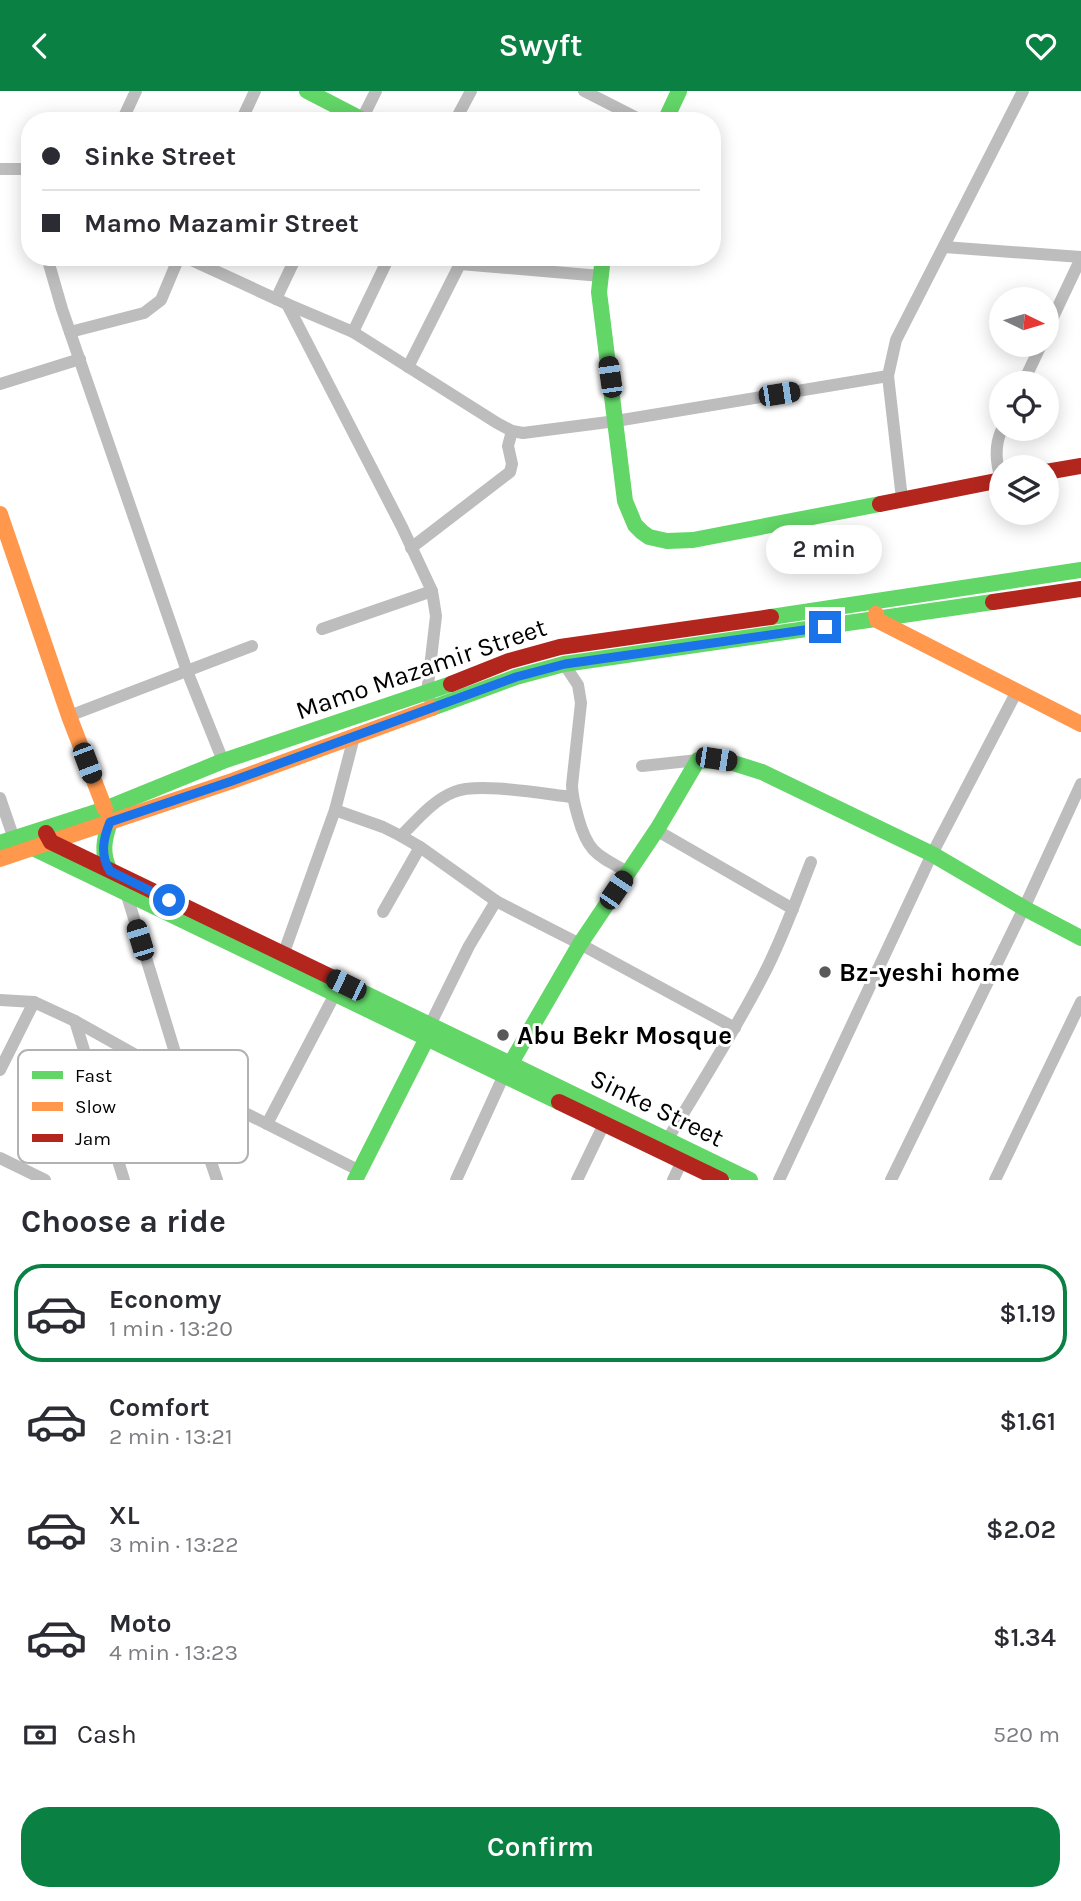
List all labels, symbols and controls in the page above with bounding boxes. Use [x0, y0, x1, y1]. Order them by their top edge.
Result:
icon: back [21, 27, 59, 65]
text: Swyft [499, 27, 582, 64]
icon: heart [1022, 27, 1060, 65]
text: Sinke Street [84, 141, 236, 172]
text: Mamo Mazamir Street [84, 208, 359, 239]
north arrow [989, 287, 1059, 357]
map controls [989, 287, 1059, 525]
car [597, 355, 624, 399]
button: locate [989, 371, 1059, 441]
car [757, 380, 802, 408]
button: layers [989, 455, 1059, 525]
callout: 2 min [767, 525, 883, 575]
text: 2 min [793, 536, 855, 563]
street label: Mamo Mazamir Street [292, 611, 551, 726]
route end [809, 611, 841, 643]
car [70, 740, 105, 786]
car [694, 745, 739, 773]
car [596, 867, 637, 913]
route start [153, 884, 185, 916]
car [124, 917, 157, 963]
place label: Bz-yeshi home [839, 957, 1020, 988]
marker: Bz-yeshi home [817, 964, 833, 980]
car [323, 966, 370, 1004]
place label: Abu Bekr Mosque [517, 1020, 732, 1051]
marker: Abu Bekr Mosque [495, 1027, 511, 1043]
legend [18, 1050, 248, 1163]
street label: Sinke Street [585, 1062, 729, 1154]
text: Fast [75, 1065, 112, 1087]
text: Slow [75, 1096, 116, 1118]
text: Jam [75, 1128, 111, 1150]
text: Choose a ride [21, 1203, 226, 1240]
icon: car [25, 1282, 88, 1345]
text: Economy [109, 1284, 221, 1315]
text: $1.19 [999, 1298, 1056, 1329]
text: 1 min · 13:20 [109, 1315, 233, 1342]
icon: car [25, 1390, 88, 1453]
text: Comfort [109, 1392, 210, 1423]
text: $1.61 [999, 1406, 1056, 1437]
text: 2 min · 13:21 [109, 1423, 233, 1450]
icon: car [25, 1498, 88, 1561]
text: XL [109, 1500, 140, 1531]
text: $2.02 [986, 1514, 1056, 1545]
text: 3 min · 13:22 [109, 1531, 238, 1558]
icon: car [25, 1606, 88, 1669]
text: Moto [109, 1608, 171, 1639]
text: $1.34 [993, 1622, 1056, 1653]
text: 4 min · 13:23 [109, 1639, 238, 1666]
icon: cash [21, 1716, 59, 1754]
text: Cash [77, 1719, 137, 1750]
text: 520 m [993, 1721, 1060, 1748]
button: Confirm [21, 1807, 1060, 1887]

